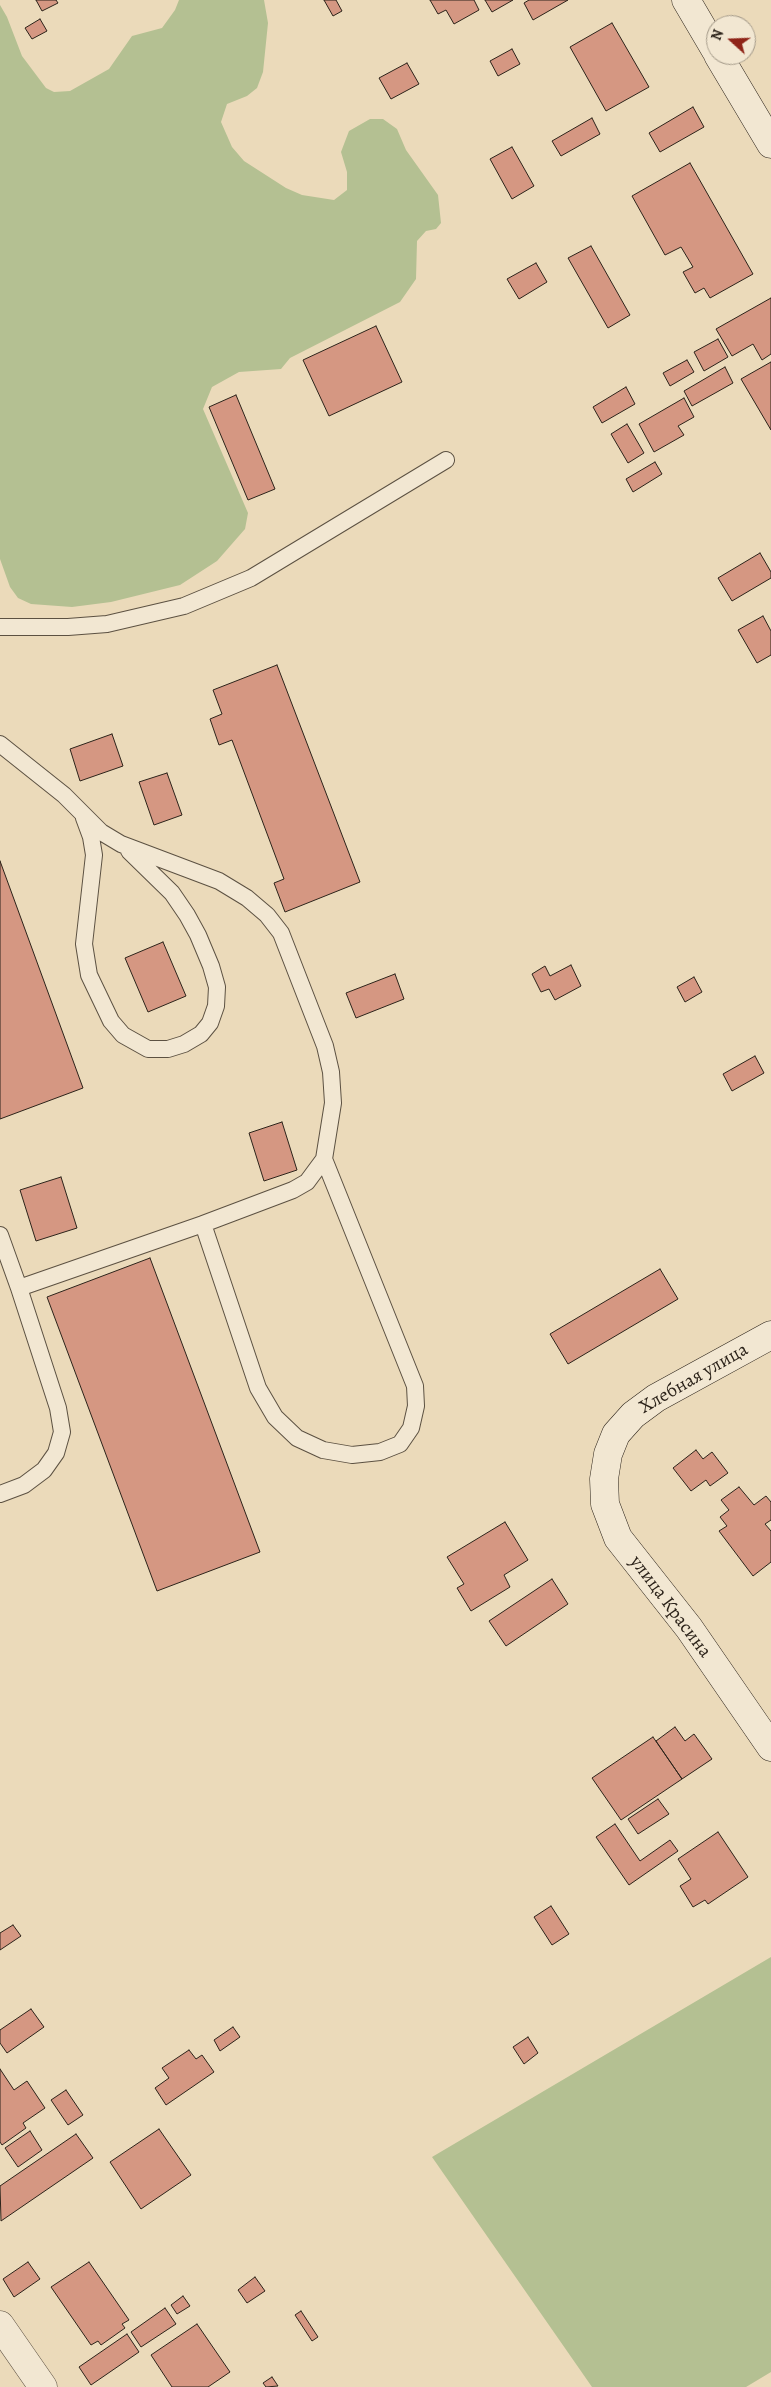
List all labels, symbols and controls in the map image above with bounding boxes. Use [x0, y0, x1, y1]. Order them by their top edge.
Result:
north arrow [706, 15, 756, 65]
text: N [707, 27, 728, 43]
street label: Хлебная улица [636, 1339, 752, 1419]
street label: улица Красина [624, 1551, 716, 1663]

